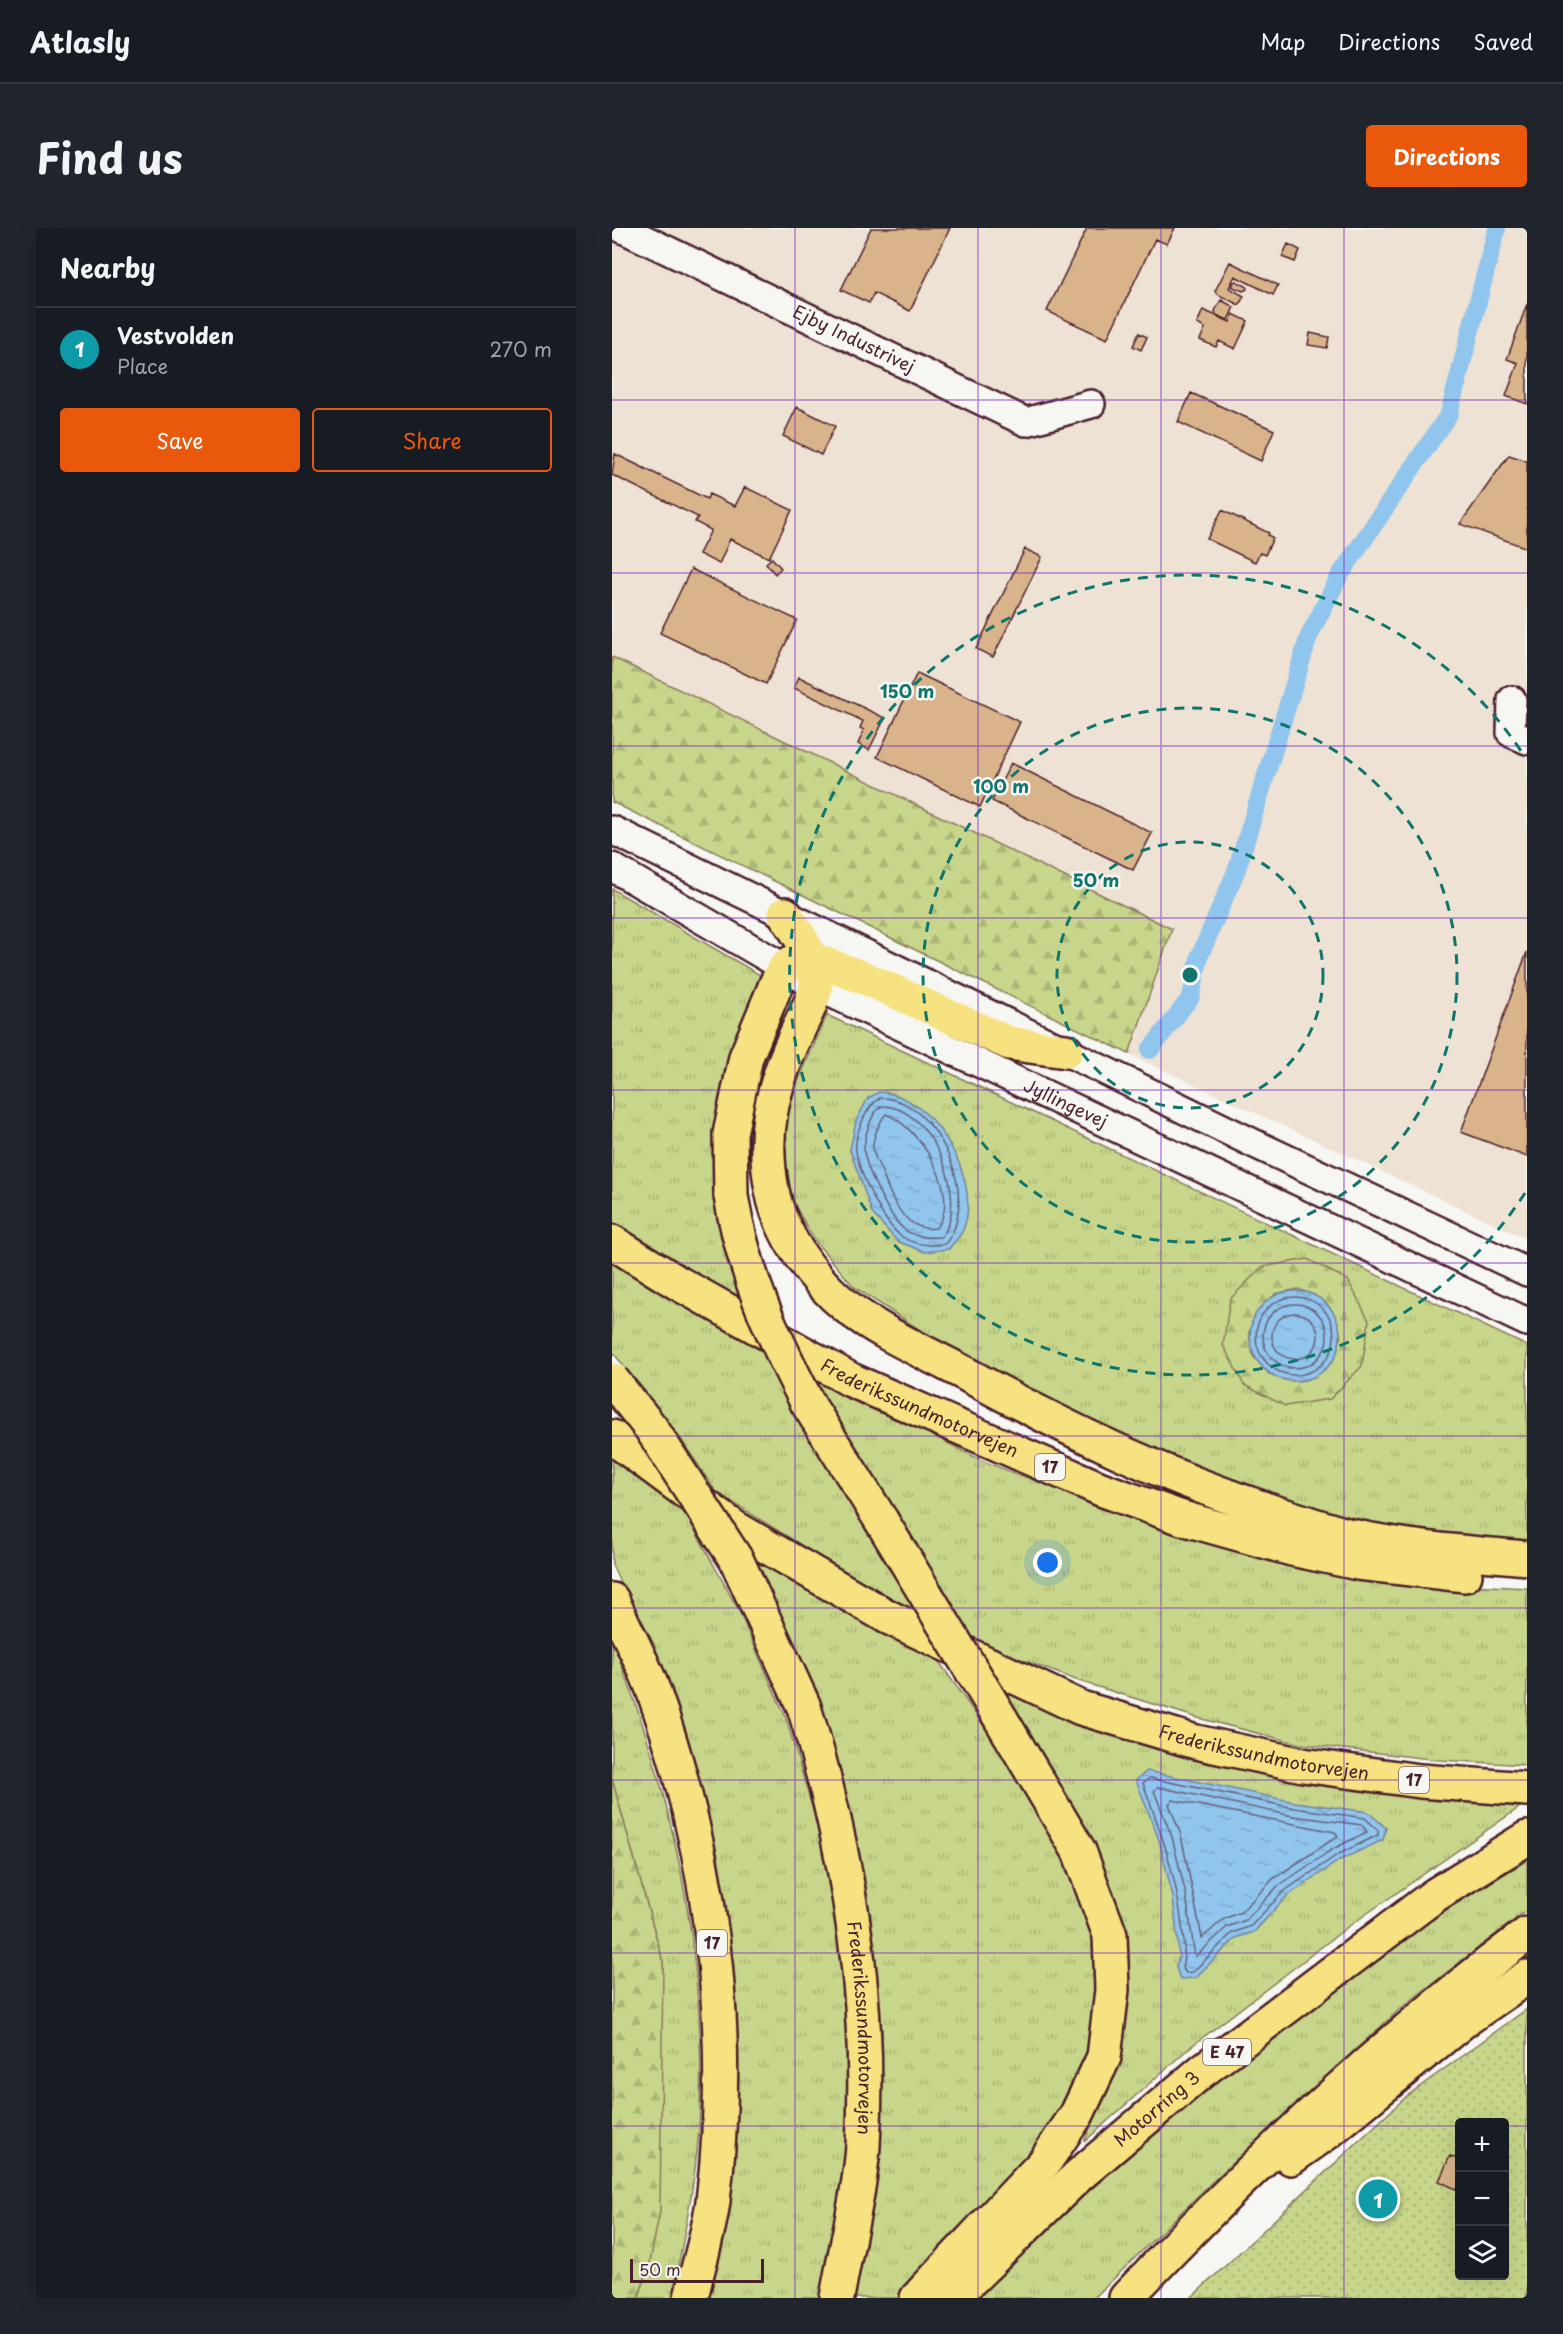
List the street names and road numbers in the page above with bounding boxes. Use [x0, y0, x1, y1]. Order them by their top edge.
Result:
street label: Ejby Industrivej [789, 297, 920, 379]
street label: Jyllingevej [1020, 1071, 1113, 1134]
street label: Frederikssundmotorvejen [816, 1351, 1023, 1463]
road number: 17 [1035, 1454, 1065, 1480]
street label: Frederikssundmotorvejen [1156, 1717, 1371, 1786]
road number: 17 [1399, 1767, 1429, 1793]
street label: Frederikssundmotorvejen [841, 1919, 880, 2136]
road number: 17 [697, 1930, 727, 1956]
road number: E 47 [1203, 2039, 1251, 2065]
street label: Motorring 3 [1107, 2064, 1205, 2152]

